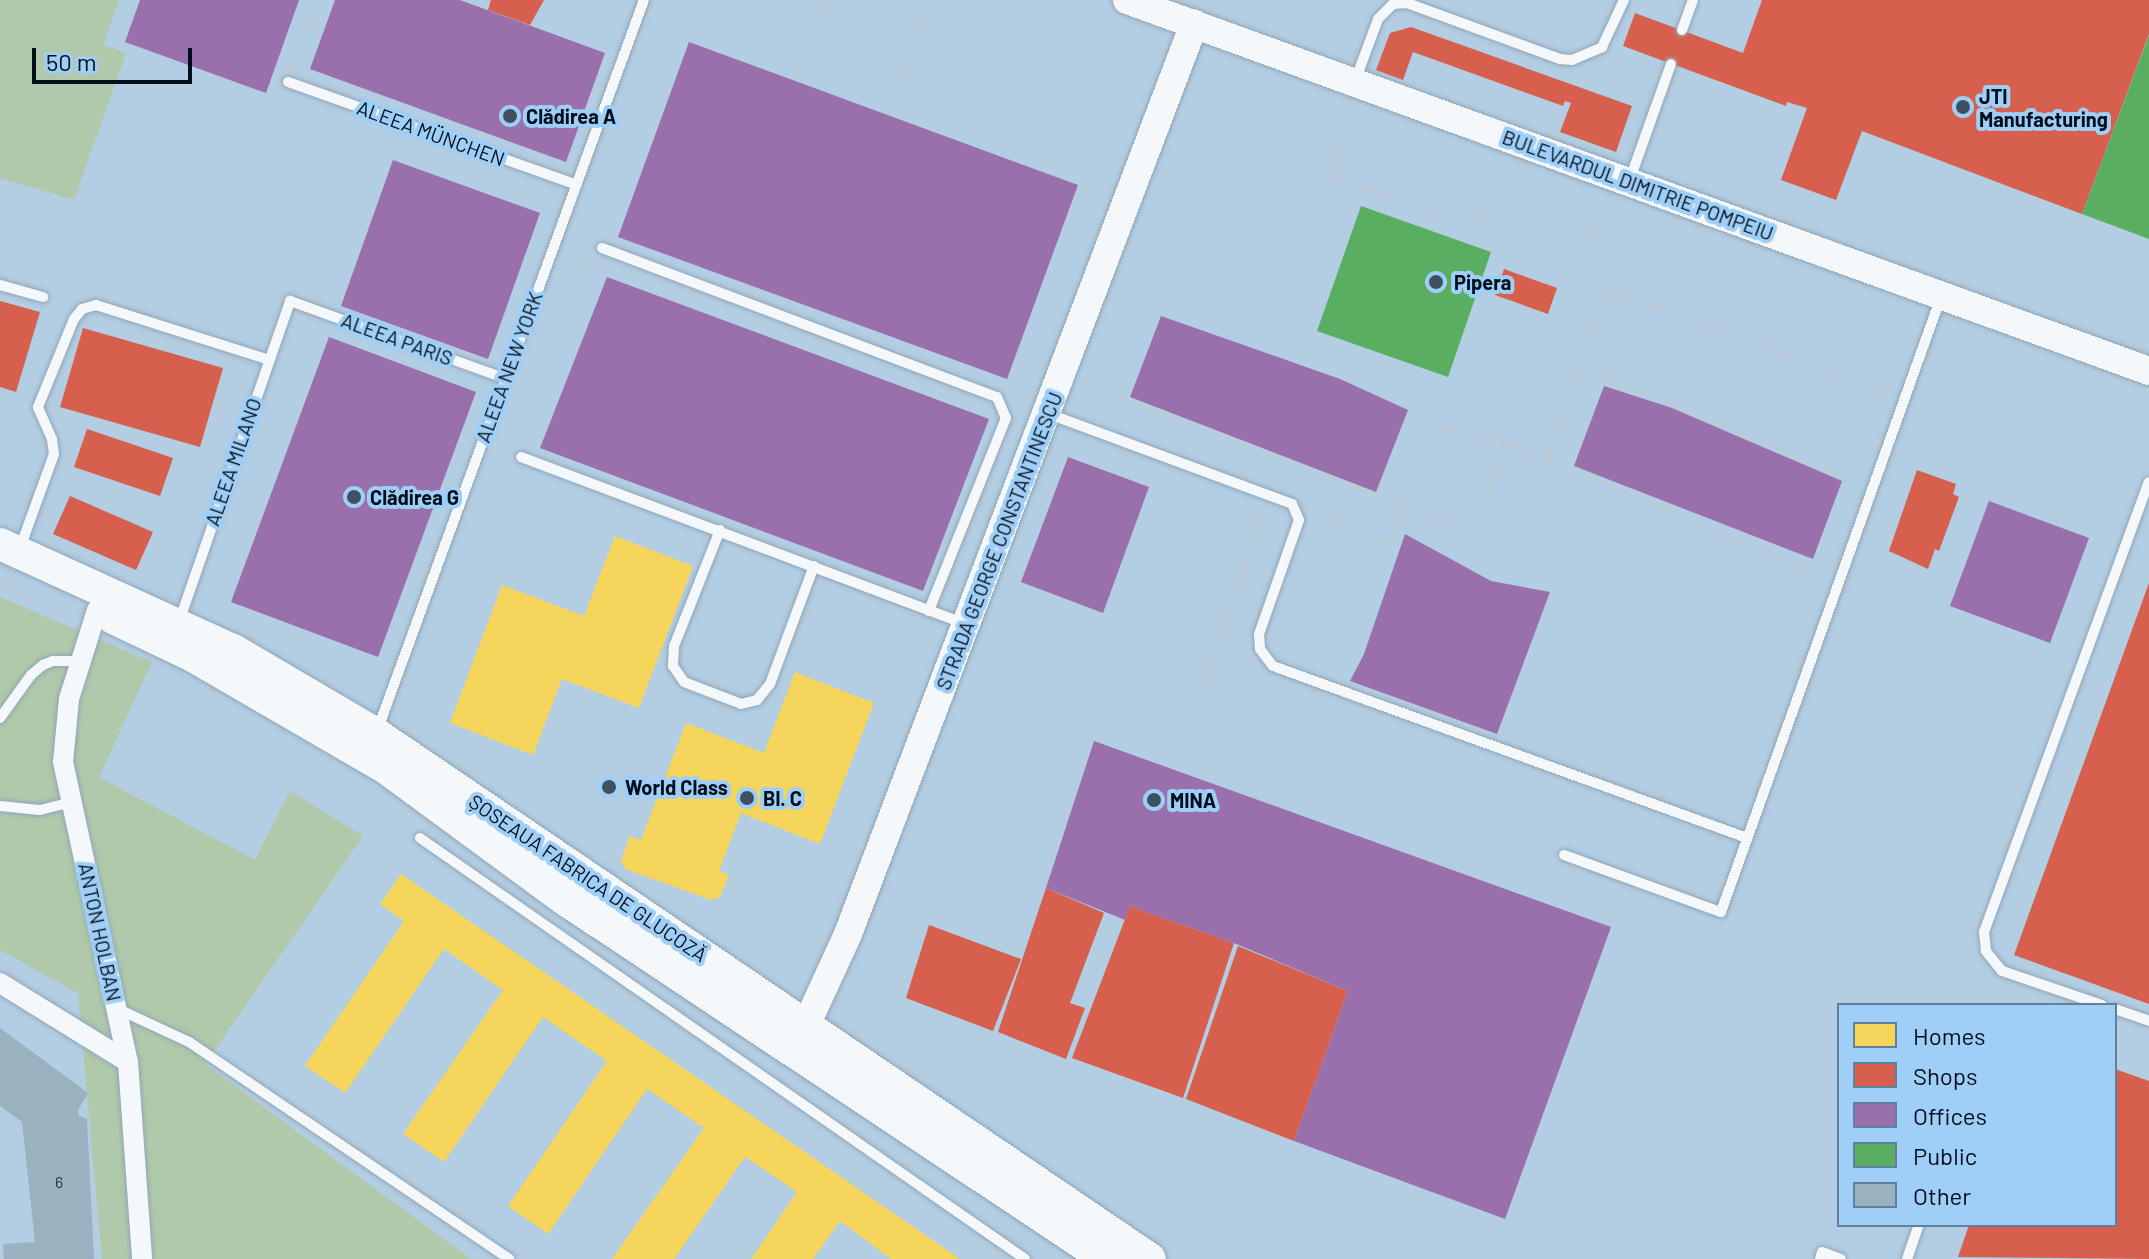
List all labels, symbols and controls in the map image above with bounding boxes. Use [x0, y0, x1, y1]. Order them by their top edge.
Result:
scale bar [36, 32, 196, 82]
text: 50 m [46, 47, 97, 76]
place label: JTI Manufacturing [1979, 84, 2108, 131]
street label: ALEEA MÜNCHEN [354, 95, 508, 171]
marker: JTI Manufacturing [1954, 98, 1972, 116]
place label: Clădirea A [526, 104, 616, 128]
marker: Clădirea A [501, 107, 519, 125]
street label: BULEVARDUL DIMITRIE POMPEIU [1499, 125, 1777, 245]
place label: Pipera [1454, 270, 1511, 294]
marker: Pipera [1425, 271, 1447, 293]
street label: ALEEA NEW YORK [471, 288, 547, 446]
street label: ALEEA PARIS [338, 308, 456, 370]
street label: STRADA GEORGE CONSTANTINESCU [931, 389, 1067, 693]
street label: ALEEA MILANO [200, 395, 266, 529]
place label: Clădirea G [370, 485, 459, 509]
marker: Clădirea G [345, 488, 363, 506]
place label: World Class [625, 775, 728, 799]
marker: World Class [600, 778, 618, 796]
place label: Bl. C [763, 786, 802, 810]
place label: MINA [1170, 788, 1216, 812]
street label: ȘOSEAUA FABRICA DE GLUCOZĂ [464, 789, 712, 967]
marker: Bl. C [738, 789, 756, 807]
marker: MINA [1145, 791, 1163, 809]
street label: ANTON HOLBAN [74, 861, 126, 1003]
legend [1837, 1003, 2117, 1227]
text: Homes [1913, 1021, 1986, 1050]
text: Shops [1913, 1061, 1978, 1090]
text: Offices [1913, 1101, 1987, 1130]
text: Public [1913, 1141, 1977, 1170]
house number: 6 [55, 1172, 63, 1192]
text: Other [1913, 1181, 1971, 1210]

